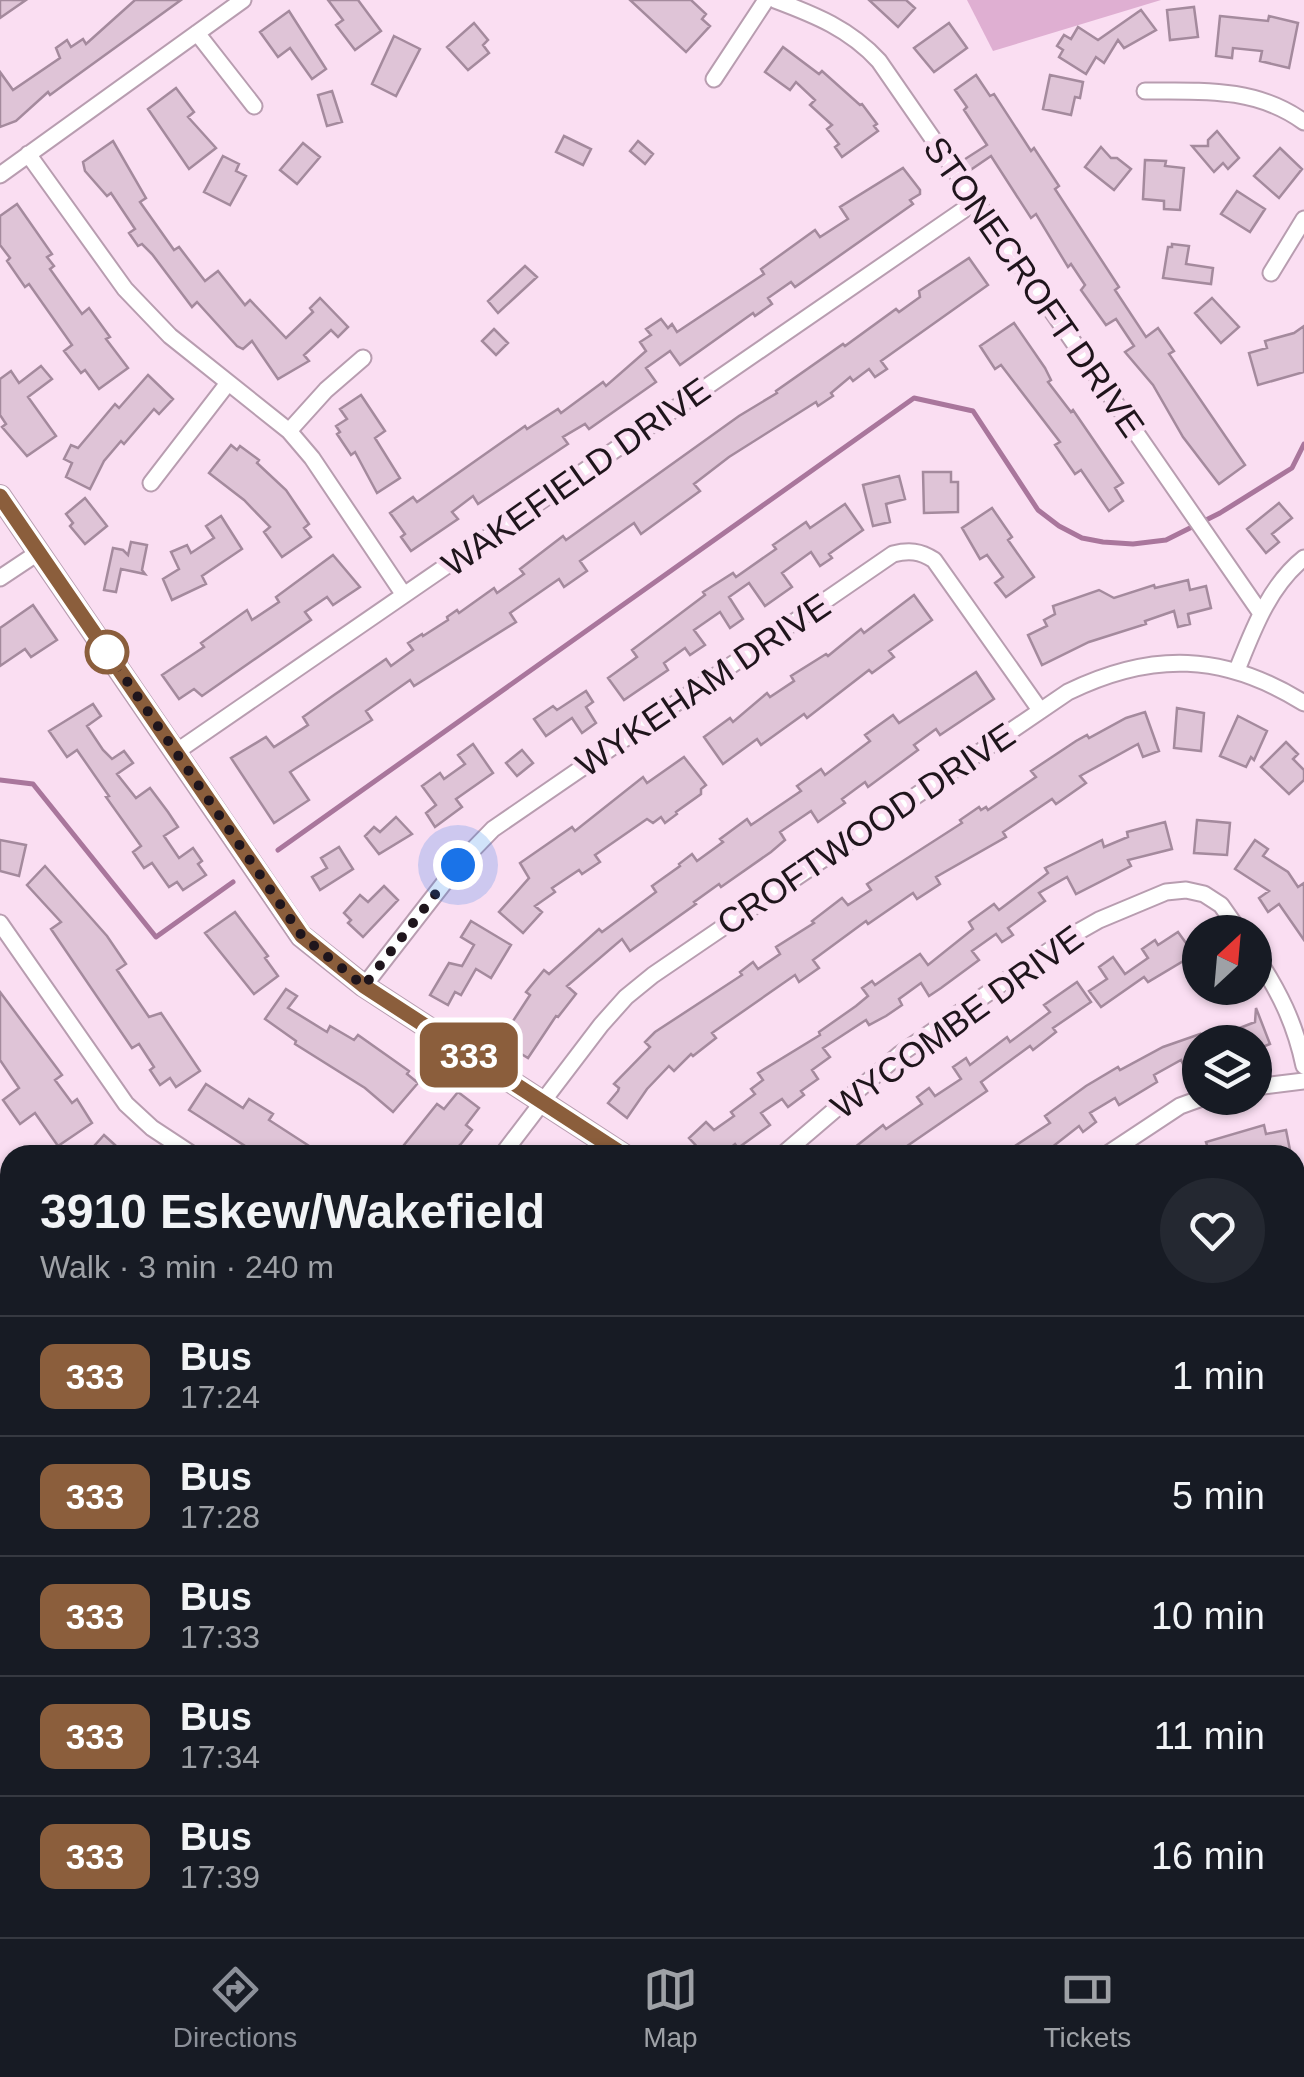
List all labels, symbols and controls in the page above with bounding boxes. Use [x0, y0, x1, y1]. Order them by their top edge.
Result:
street label: STONECROFT DRIVE [916, 130, 1153, 444]
street label: WAKEFIELD DRIVE [434, 370, 717, 584]
street label: WYKEHAM DRIVE [568, 585, 837, 784]
unlabelled marker [86, 631, 128, 673]
street label: CROFTWOOD DRIVE [710, 715, 1022, 943]
your location [433, 840, 483, 890]
north arrow [1182, 915, 1272, 1005]
map controls [1182, 915, 1272, 1115]
street label: WYCOMBE DRIVE [823, 917, 1090, 1126]
line badge: 333 [412, 1022, 526, 1088]
button: layers [1182, 1025, 1272, 1115]
text: 333 [440, 1036, 498, 1075]
button: heart [1160, 1178, 1265, 1283]
text: 3910 Eskew/Wakefield [40, 1185, 545, 1238]
text: Walk · 3 min · 240 m [40, 1249, 334, 1285]
text: Bus [180, 1336, 252, 1378]
text: 1 min [1172, 1355, 1265, 1397]
text: 333 [66, 1357, 124, 1396]
text: 17:24 [180, 1379, 260, 1415]
text: Bus [180, 1456, 252, 1498]
text: 5 min [1172, 1475, 1265, 1517]
text: 333 [66, 1477, 124, 1516]
text: 17:28 [180, 1499, 260, 1535]
text: Bus [180, 1576, 252, 1618]
text: 10 min [1151, 1595, 1265, 1637]
text: 333 [66, 1597, 124, 1636]
text: 17:33 [180, 1619, 260, 1655]
text: Bus [180, 1696, 252, 1738]
text: 11 min [1154, 1715, 1265, 1757]
text: 333 [66, 1717, 124, 1756]
text: 17:34 [180, 1739, 260, 1775]
text: Bus [180, 1816, 252, 1858]
text: 16 min [1151, 1835, 1265, 1877]
text: 333 [66, 1837, 124, 1876]
text: 17:39 [180, 1859, 260, 1895]
tab: Directions [173, 1962, 297, 2054]
tab: Map [643, 1962, 698, 2054]
tab: Tickets [1044, 1962, 1131, 2054]

